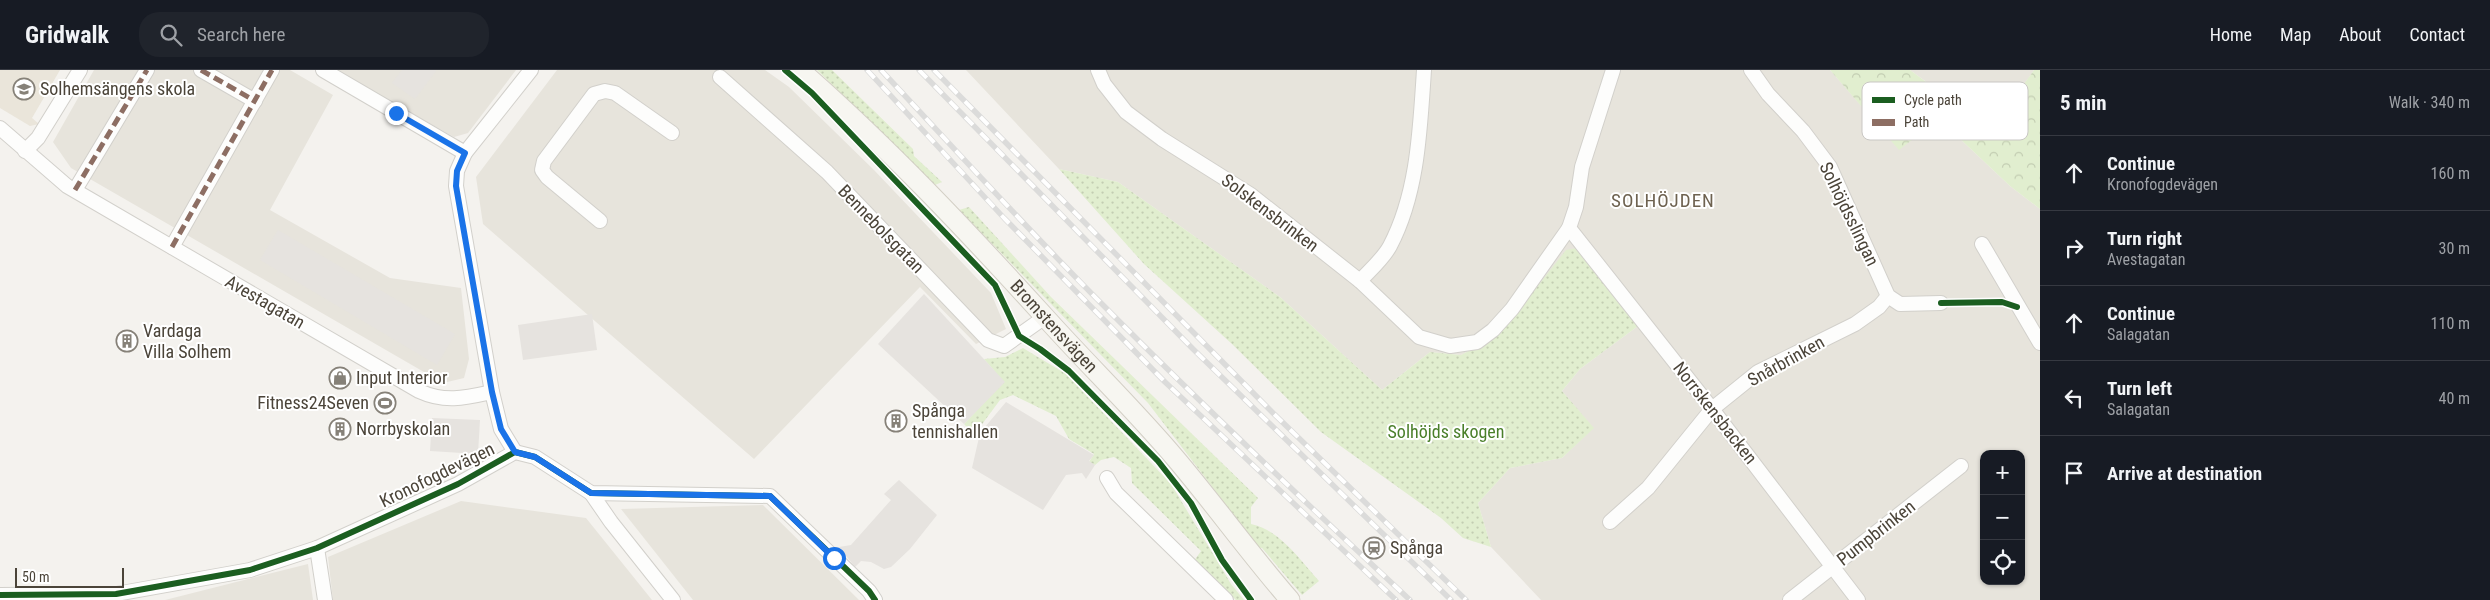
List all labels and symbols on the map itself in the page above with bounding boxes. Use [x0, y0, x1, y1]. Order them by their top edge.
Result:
school or university icon: Solhemsängens skola [12, 77, 36, 101]
place label: Solhemsängens skola [40, 78, 195, 99]
legend [1862, 82, 2028, 140]
text: Cycle path [1904, 92, 1962, 108]
route end [385, 102, 408, 125]
text: Path [1904, 114, 1929, 130]
street label: Solhöjdsslingan [1815, 158, 1884, 269]
street label: Solskensbrinken [1218, 169, 1323, 256]
street label: Bennebolsgatan [834, 180, 929, 277]
district label: SOLHÖJDEN [1611, 189, 1715, 212]
street label: Avestagatan [222, 270, 309, 333]
street label: Bromstensvägen [1006, 275, 1102, 377]
place label: Vardaga Villa Solhem [143, 320, 231, 362]
building icon: Vardaga Villa Solhem [115, 329, 139, 353]
street label: Snårbrinken [1744, 331, 1828, 390]
street label: Norrskensbacken [1669, 358, 1762, 468]
shop icon: Input Interior [328, 366, 352, 390]
place label: Input Interior [356, 367, 448, 388]
sports icon: Fitness24Seven [373, 391, 397, 415]
place label: Fitness24Seven [257, 392, 369, 413]
place label: Spånga tennishallen [912, 400, 998, 442]
building icon: Spånga tennishallen [884, 409, 908, 433]
building icon: Norrbyskolan [328, 417, 352, 441]
place label: Norrbyskolan [356, 418, 450, 439]
park label: Solhöjds skogen [1388, 421, 1504, 442]
street label: Kronofogdevägen [376, 438, 498, 511]
street label: Pumpbrinken [1832, 496, 1919, 570]
station icon: Spånga [1362, 536, 1386, 560]
place label: Spånga [1390, 537, 1443, 558]
route start [823, 547, 846, 570]
scale bar [15, 565, 124, 588]

